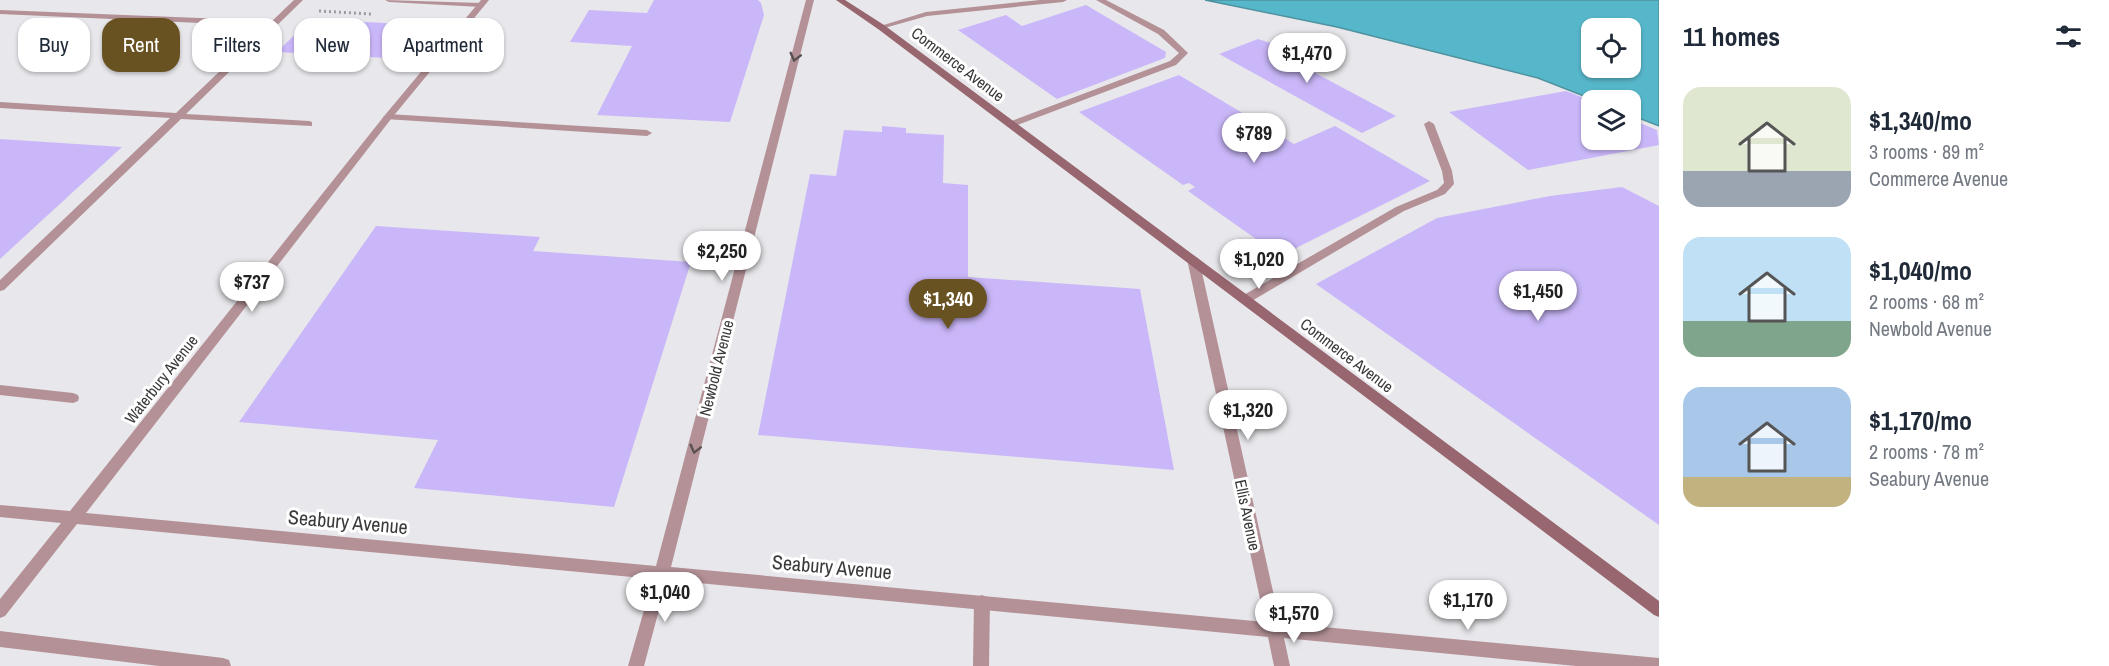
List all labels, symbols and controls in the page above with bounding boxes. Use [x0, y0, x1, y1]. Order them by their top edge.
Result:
chip: Buy [18, 18, 90, 72]
chip: Rent [102, 18, 180, 72]
chip: Filters [192, 18, 282, 72]
chip: New [294, 18, 370, 72]
chip: Apartment [382, 18, 504, 72]
map controls [1581, 18, 1641, 150]
button: locate [1581, 18, 1641, 78]
text: 11 homes [1683, 19, 1780, 54]
icon: filters [2052, 20, 2085, 53]
street label: Commerce Avenue [907, 22, 1009, 106]
pin: $1,470 [1258, 33, 1356, 84]
text: $1,470 [1282, 39, 1332, 66]
one-way arrow [790, 51, 802, 62]
button: layers [1581, 90, 1641, 150]
text: $1,340/mo [1869, 103, 1972, 138]
icon: home [1731, 111, 1803, 183]
pin: $789 [1218, 113, 1290, 164]
text: $789 [1236, 119, 1272, 146]
text: 3 rooms · 89 m² [1869, 138, 1984, 165]
text: Commerce Avenue [1869, 165, 2008, 192]
pin: $2,250 [673, 231, 771, 282]
text: $2,250 [697, 237, 747, 264]
pin: $1,020 [1210, 239, 1308, 290]
text: $1,020 [1234, 245, 1284, 272]
text: $1,040/mo [1869, 253, 1972, 288]
icon: home [1731, 261, 1803, 333]
pin: $737 [216, 262, 288, 313]
text: $737 [234, 268, 270, 295]
pin: $1,450 [1489, 271, 1587, 322]
text: $1,450 [1513, 277, 1563, 304]
pin: $1,340 [899, 279, 997, 330]
text: $1,340 [923, 285, 973, 312]
text: 2 rooms · 68 m² [1869, 288, 1984, 315]
street label: Commerce Avenue [1296, 313, 1398, 397]
text: Newbold Avenue [1869, 315, 1992, 342]
street label: Newbold Avenue [693, 318, 739, 418]
street label: Waterbury Avenue [119, 330, 203, 428]
pin: $1,320 [1199, 390, 1297, 441]
text: $1,320 [1223, 396, 1273, 423]
text: $1,170/mo [1869, 403, 1972, 438]
icon: home [1731, 411, 1803, 483]
text: 2 rooms · 78 m² [1869, 438, 1984, 465]
one-way arrow [690, 443, 702, 454]
text: Seabury Avenue [1869, 465, 1989, 492]
street label: Ellis Avenue [1230, 478, 1266, 552]
street label: Seabury Avenue [287, 503, 409, 540]
street label: Seabury Avenue [771, 548, 893, 585]
pin: $1,040 [616, 572, 714, 623]
text: $1,040 [640, 578, 690, 605]
pin: $1,170 [1419, 580, 1517, 631]
text: $1,170 [1443, 586, 1493, 613]
pin: $1,570 [1245, 593, 1343, 644]
text: $1,570 [1269, 599, 1319, 626]

